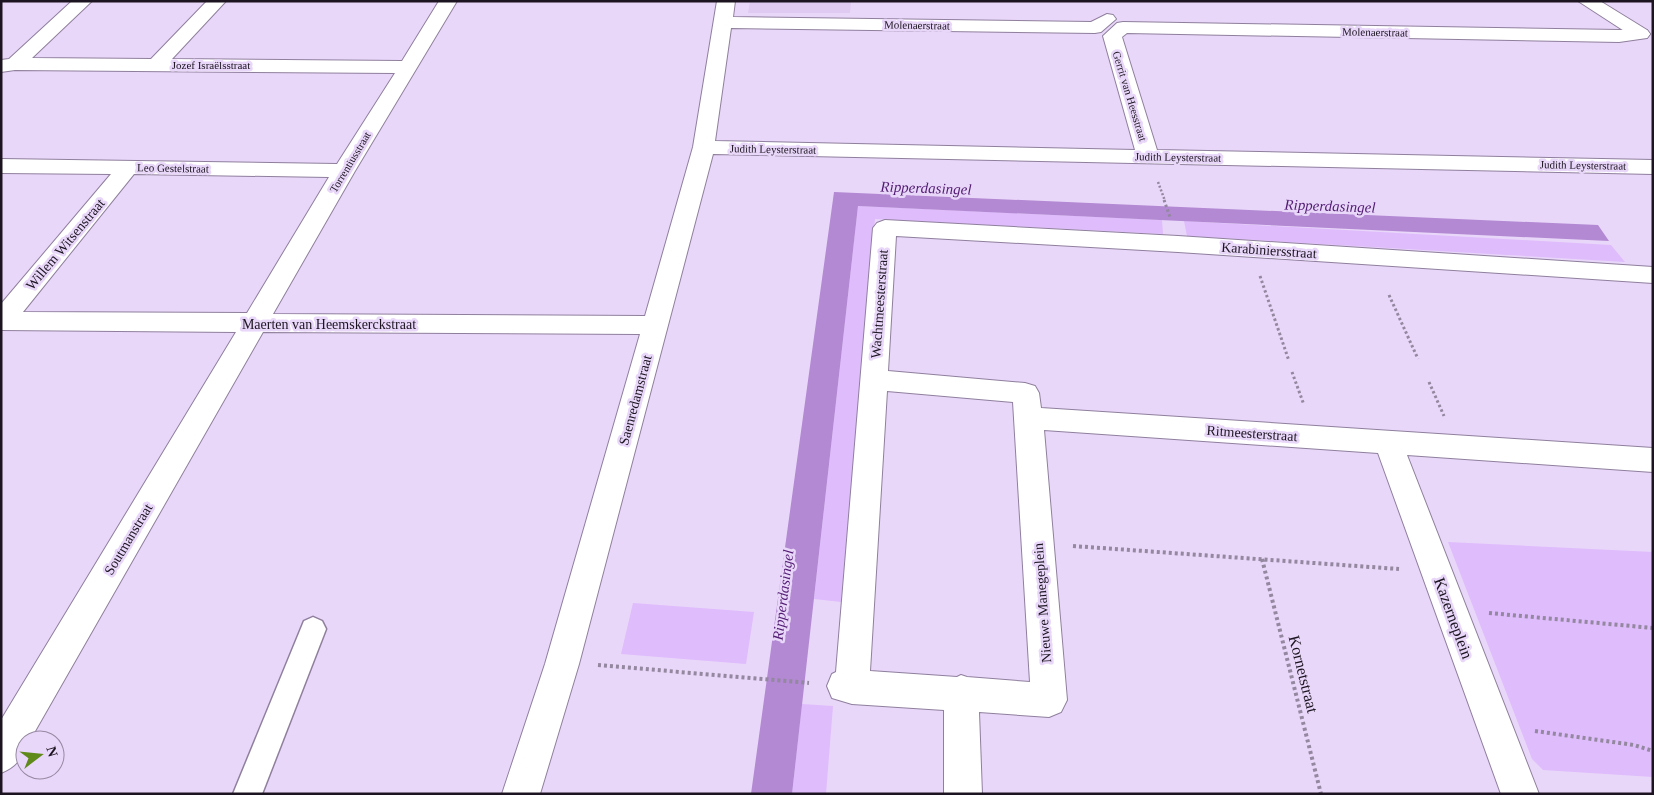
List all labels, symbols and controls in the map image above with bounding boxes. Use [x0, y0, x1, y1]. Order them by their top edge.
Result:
street label: Molenaerstraat [884, 18, 950, 32]
street label: Molenaerstraat [1342, 25, 1408, 39]
street label: Gerrit van Heesstraat [1111, 50, 1149, 142]
street label: Jozef Israëlsstraat [172, 59, 250, 71]
street label: Torrentiusstraat [327, 129, 373, 195]
street label: Judith Leysterstraat [730, 142, 816, 156]
street label: Judith Leysterstraat [1135, 150, 1221, 164]
street label: Judith Leysterstraat [1540, 158, 1626, 172]
street label: Leo Gestelstraat [137, 161, 209, 175]
water label: Ripperdasingel [879, 178, 972, 198]
street label: Willem Witsenstraat [23, 196, 108, 293]
water label: Ripperdasingel [1283, 196, 1376, 216]
street label: Karabiniersstraat [1221, 240, 1317, 261]
street label: Wachtmeesterstraat [868, 249, 891, 359]
street label: Maerten van Heemskerckstraat [242, 317, 416, 332]
street label: Saenredamstraat [616, 353, 655, 447]
street label: Ritmeesterstraat [1206, 423, 1298, 444]
street label: Soutmanstraat [101, 501, 156, 577]
street label: Nieuwe Manegeplein [1031, 543, 1054, 663]
water label: Ripperdasingel [769, 549, 796, 642]
street label: Kazerneplein [1430, 575, 1476, 661]
street label: Kornetstraat [1286, 634, 1321, 715]
north arrow [15, 730, 65, 780]
text: N [43, 745, 61, 758]

